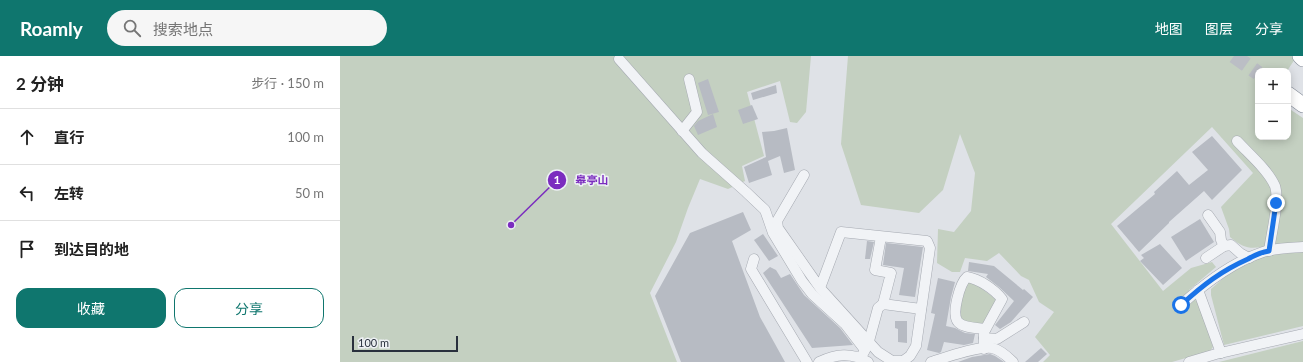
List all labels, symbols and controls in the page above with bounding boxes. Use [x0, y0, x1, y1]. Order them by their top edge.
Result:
search box [107, 10, 387, 46]
text: Roamly [20, 17, 83, 40]
icon: search [121, 17, 143, 39]
text: 搜索地点 [153, 20, 213, 38]
text: 地图 [1155, 20, 1183, 37]
text: 图层 [1205, 20, 1233, 37]
text: 分享 [1255, 20, 1283, 37]
map controls [1255, 68, 1291, 140]
button: + [1255, 68, 1291, 104]
text: 2 分钟 [16, 73, 64, 94]
text: 步行 · 150 m [251, 75, 324, 91]
button: − [1255, 104, 1291, 140]
icon: ahead [16, 126, 38, 148]
text: 直行 [54, 128, 84, 146]
text: 100 m [287, 129, 324, 145]
callout: 皋亭山 [547, 169, 616, 192]
text: 1 [554, 172, 561, 187]
text: 皋亭山 [576, 173, 609, 186]
icon: left [16, 182, 38, 204]
text: 左转 [54, 184, 84, 202]
text: 50 m [295, 185, 324, 201]
route end [1267, 194, 1285, 212]
icon: arrive [16, 238, 38, 260]
text: 到达目的地 [54, 240, 129, 258]
button: 收藏 [16, 288, 166, 328]
button: 分享 [174, 288, 324, 328]
route start [1172, 296, 1190, 314]
scale bar [352, 334, 458, 353]
text: 100 m [358, 336, 389, 349]

